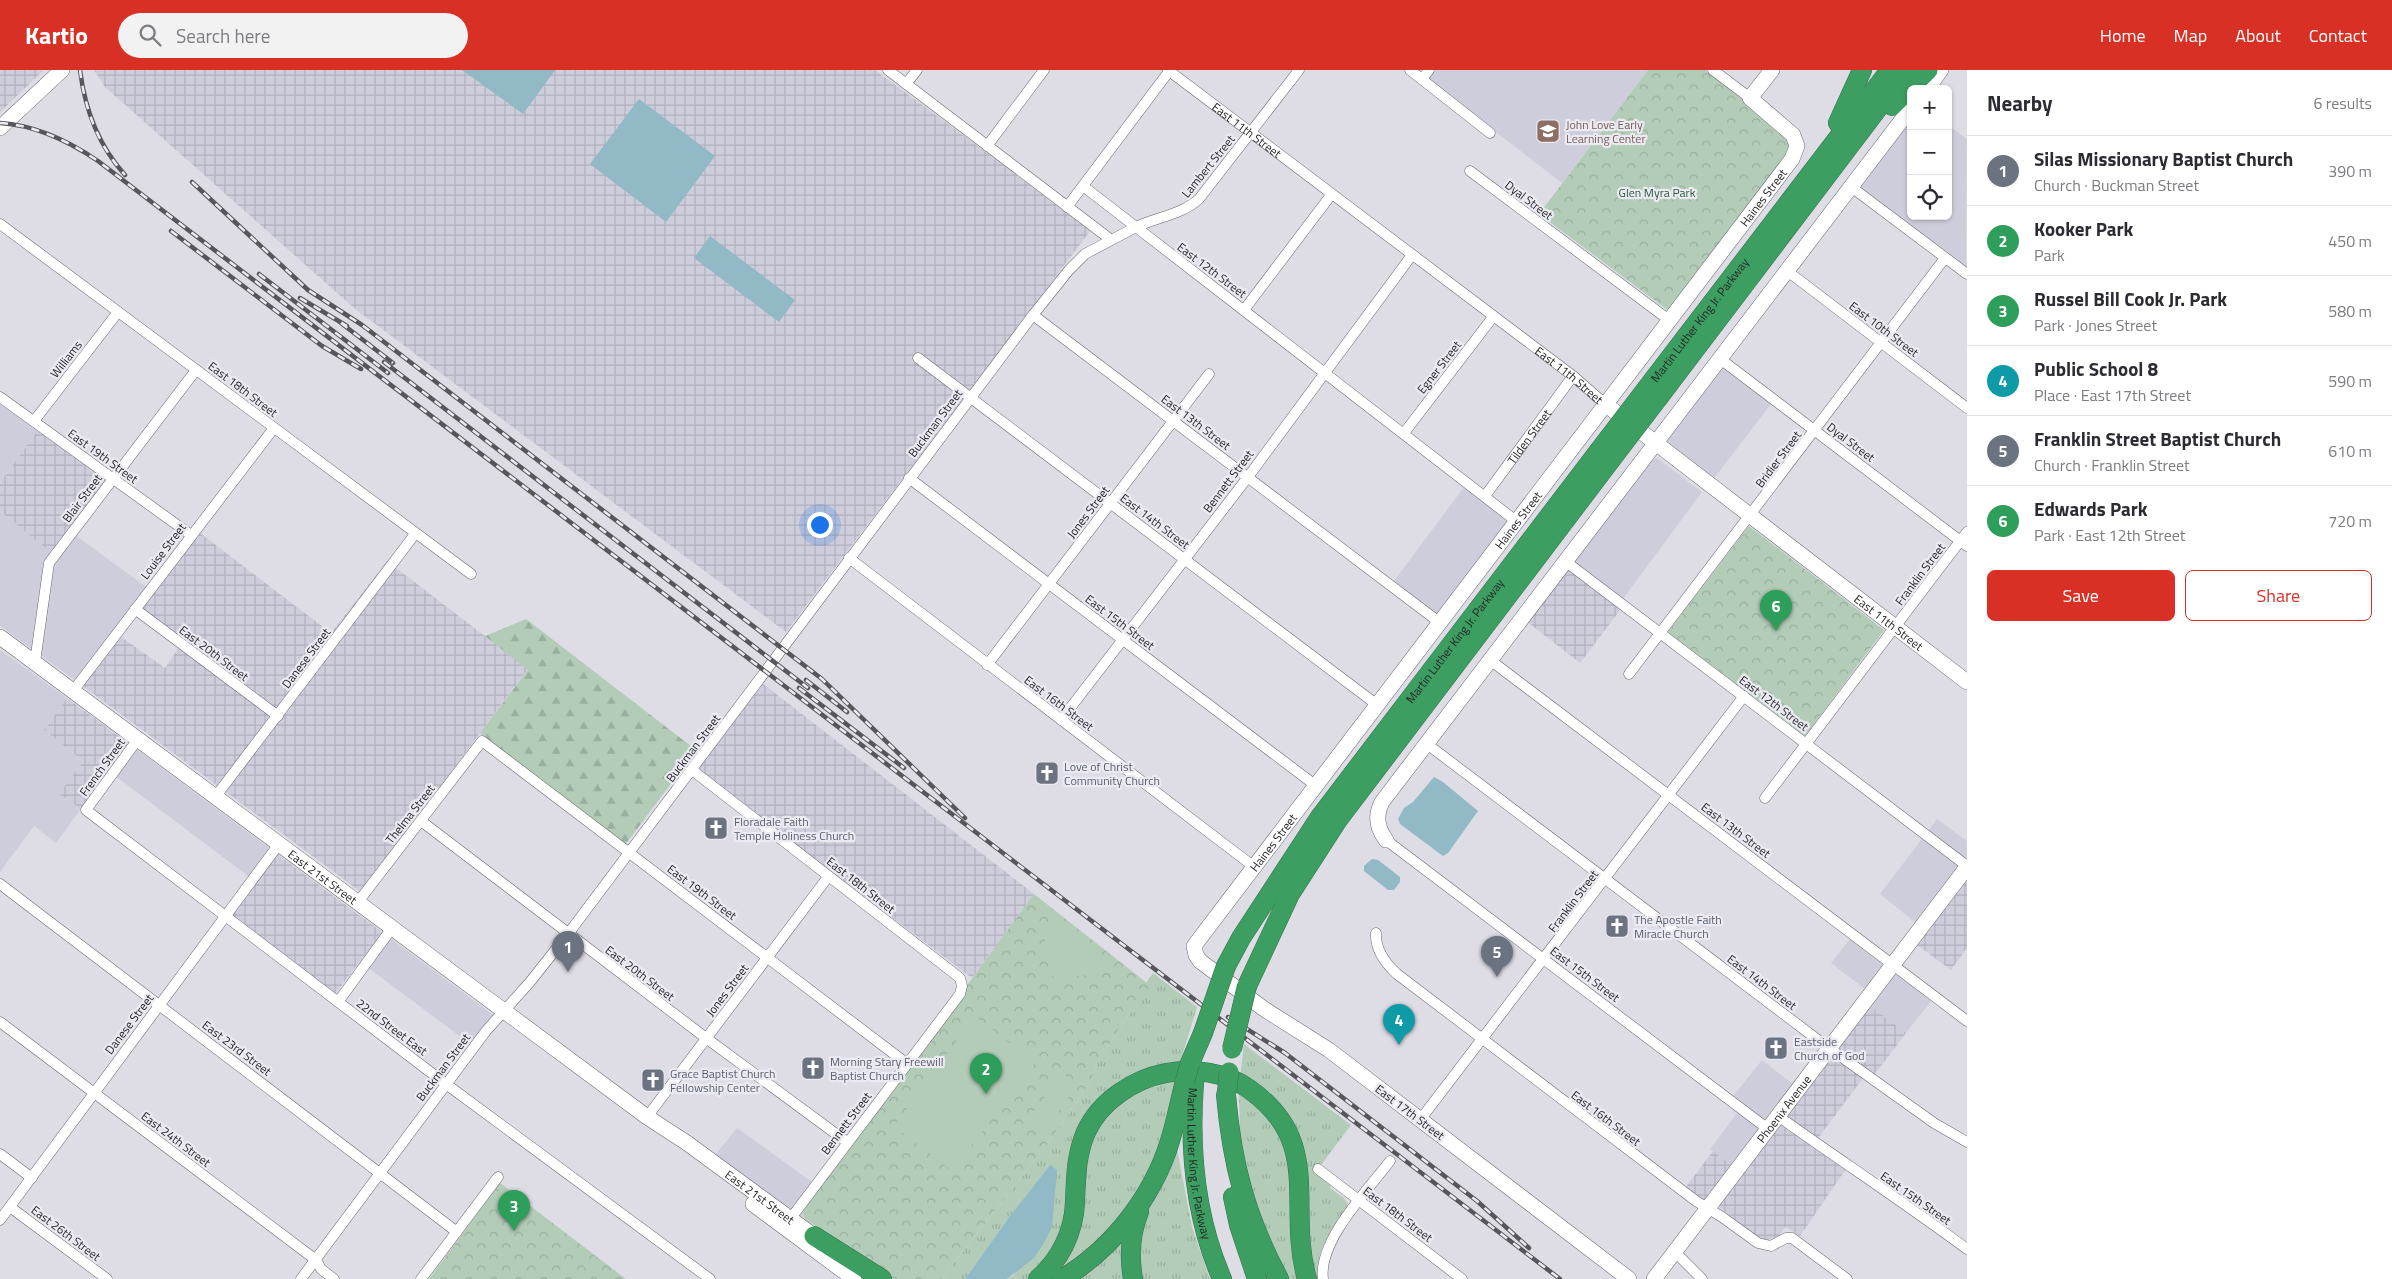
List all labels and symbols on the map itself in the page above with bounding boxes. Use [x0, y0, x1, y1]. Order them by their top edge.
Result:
street label: East 11th Street [1208, 97, 1286, 163]
place label: John Love Early Learning Center [1566, 115, 1646, 148]
school or university icon: John Love Early Learning Center [1535, 118, 1561, 144]
street label: Lambert Street [1177, 130, 1240, 202]
street label: Haines Street [1735, 164, 1792, 230]
street label: Dyal Street [1501, 176, 1558, 225]
park label: Glen Myra Park [1619, 183, 1696, 202]
street label: East 12th Street [1173, 238, 1251, 303]
street label: Martin Luther King Jr. Parkway [1645, 253, 1753, 386]
street label: East 10th Street [1845, 297, 1923, 362]
street label: Williams [45, 336, 87, 382]
street label: Egner Street [1412, 336, 1466, 398]
street label: East 11th Street [1531, 341, 1608, 409]
street label: East 18th Street [204, 357, 282, 422]
street label: Buckman Street [903, 384, 967, 461]
street label: East 13th Street [1157, 390, 1235, 455]
street label: Tilden Street [1502, 404, 1556, 468]
street label: Dyal Street [1823, 418, 1880, 467]
street label: East 19th Street [64, 424, 143, 488]
street label: Bridier Street [1750, 426, 1806, 491]
street label: Bennett Street [1198, 445, 1258, 516]
street label: Blair Street [57, 469, 107, 526]
street label: Jones Street [1062, 481, 1115, 542]
street label: Haines Street [1490, 486, 1547, 553]
street label: East 14th Street [1116, 489, 1194, 554]
your location [807, 512, 833, 538]
street label: Louise Street [135, 518, 191, 583]
street label: Franklin Street [1890, 538, 1950, 609]
street label: Martin Luther King Jr. Parkway [1401, 574, 1508, 707]
street label: East 11th Street [1850, 589, 1928, 655]
street label: East 15th Street [1081, 590, 1159, 655]
pin: 6 [1760, 590, 1792, 631]
street label: East 20th Street [175, 621, 253, 686]
street label: Danese Street [277, 623, 336, 692]
street label: East 16th Street [1020, 671, 1098, 736]
street label: East 12th Street [1735, 671, 1813, 736]
street label: Buckman Street [661, 709, 725, 786]
street label: French Street [74, 733, 130, 800]
place label: Love of Christ Community Church [1064, 757, 1160, 790]
church icon: Love of Christ Community Church [1034, 760, 1060, 786]
street label: Thelma Street [381, 779, 440, 848]
street label: East 13th Street [1697, 798, 1775, 863]
street label: Haines Street [1245, 809, 1302, 875]
place label: Floradale Faith Temple Holiness Church [734, 812, 854, 845]
church icon: Floradale Faith Temple Holiness Church [703, 815, 729, 841]
street label: East 21st Street [284, 844, 362, 909]
street label: East 18th Street [823, 852, 900, 918]
street label: East 19th Street [663, 860, 741, 925]
street label: Franklin Street [1543, 865, 1603, 936]
place label: The Apostle Faith Miracle Church [1634, 910, 1722, 943]
church icon: The Apostle Faith Miracle Church [1604, 913, 1630, 939]
pin: 1 [552, 931, 584, 972]
pin: 5 [1481, 936, 1513, 977]
street label: East 20th Street [601, 941, 679, 1006]
street label: East 15th Street [1546, 942, 1624, 1007]
street label: East 14th Street [1723, 950, 1801, 1015]
street label: Jones Street [701, 959, 754, 1020]
street label: Danese Street [100, 989, 159, 1058]
street label: 22nd Street East [352, 994, 432, 1061]
pin: 4 [1383, 1004, 1415, 1045]
street label: East 23rd Street [198, 1016, 276, 1081]
street label: Buckman Street [411, 1028, 475, 1105]
place label: Eastside Church of God [1794, 1032, 1865, 1065]
church icon: Eastside Church of God [1763, 1035, 1789, 1061]
place label: Morning Stary Freewill Baptist Church [830, 1052, 944, 1085]
pin: 2 [970, 1053, 1002, 1094]
church icon: Morning Stary Freewill Baptist Church [800, 1055, 826, 1081]
place label: Grace Baptist Church Fellowship Center [670, 1064, 775, 1097]
church icon: Grace Baptist Church Fellowship Center [640, 1067, 666, 1093]
street label: Phoenix Avenue [1751, 1071, 1815, 1146]
street label: East 17th Street [1371, 1080, 1449, 1145]
street label: East 16th Street [1567, 1086, 1645, 1151]
street label: Bennett Street [816, 1087, 876, 1158]
street label: Martin Luther King Jr. Parkway [1183, 1087, 1217, 1242]
street label: East 24th Street [137, 1107, 215, 1172]
street label: East 21st Street [721, 1165, 799, 1229]
street label: East 15th Street [1877, 1166, 1956, 1230]
street label: East 18th Street [1359, 1182, 1437, 1247]
pin: 3 [498, 1190, 530, 1231]
street label: East 26th Street [27, 1201, 105, 1266]

